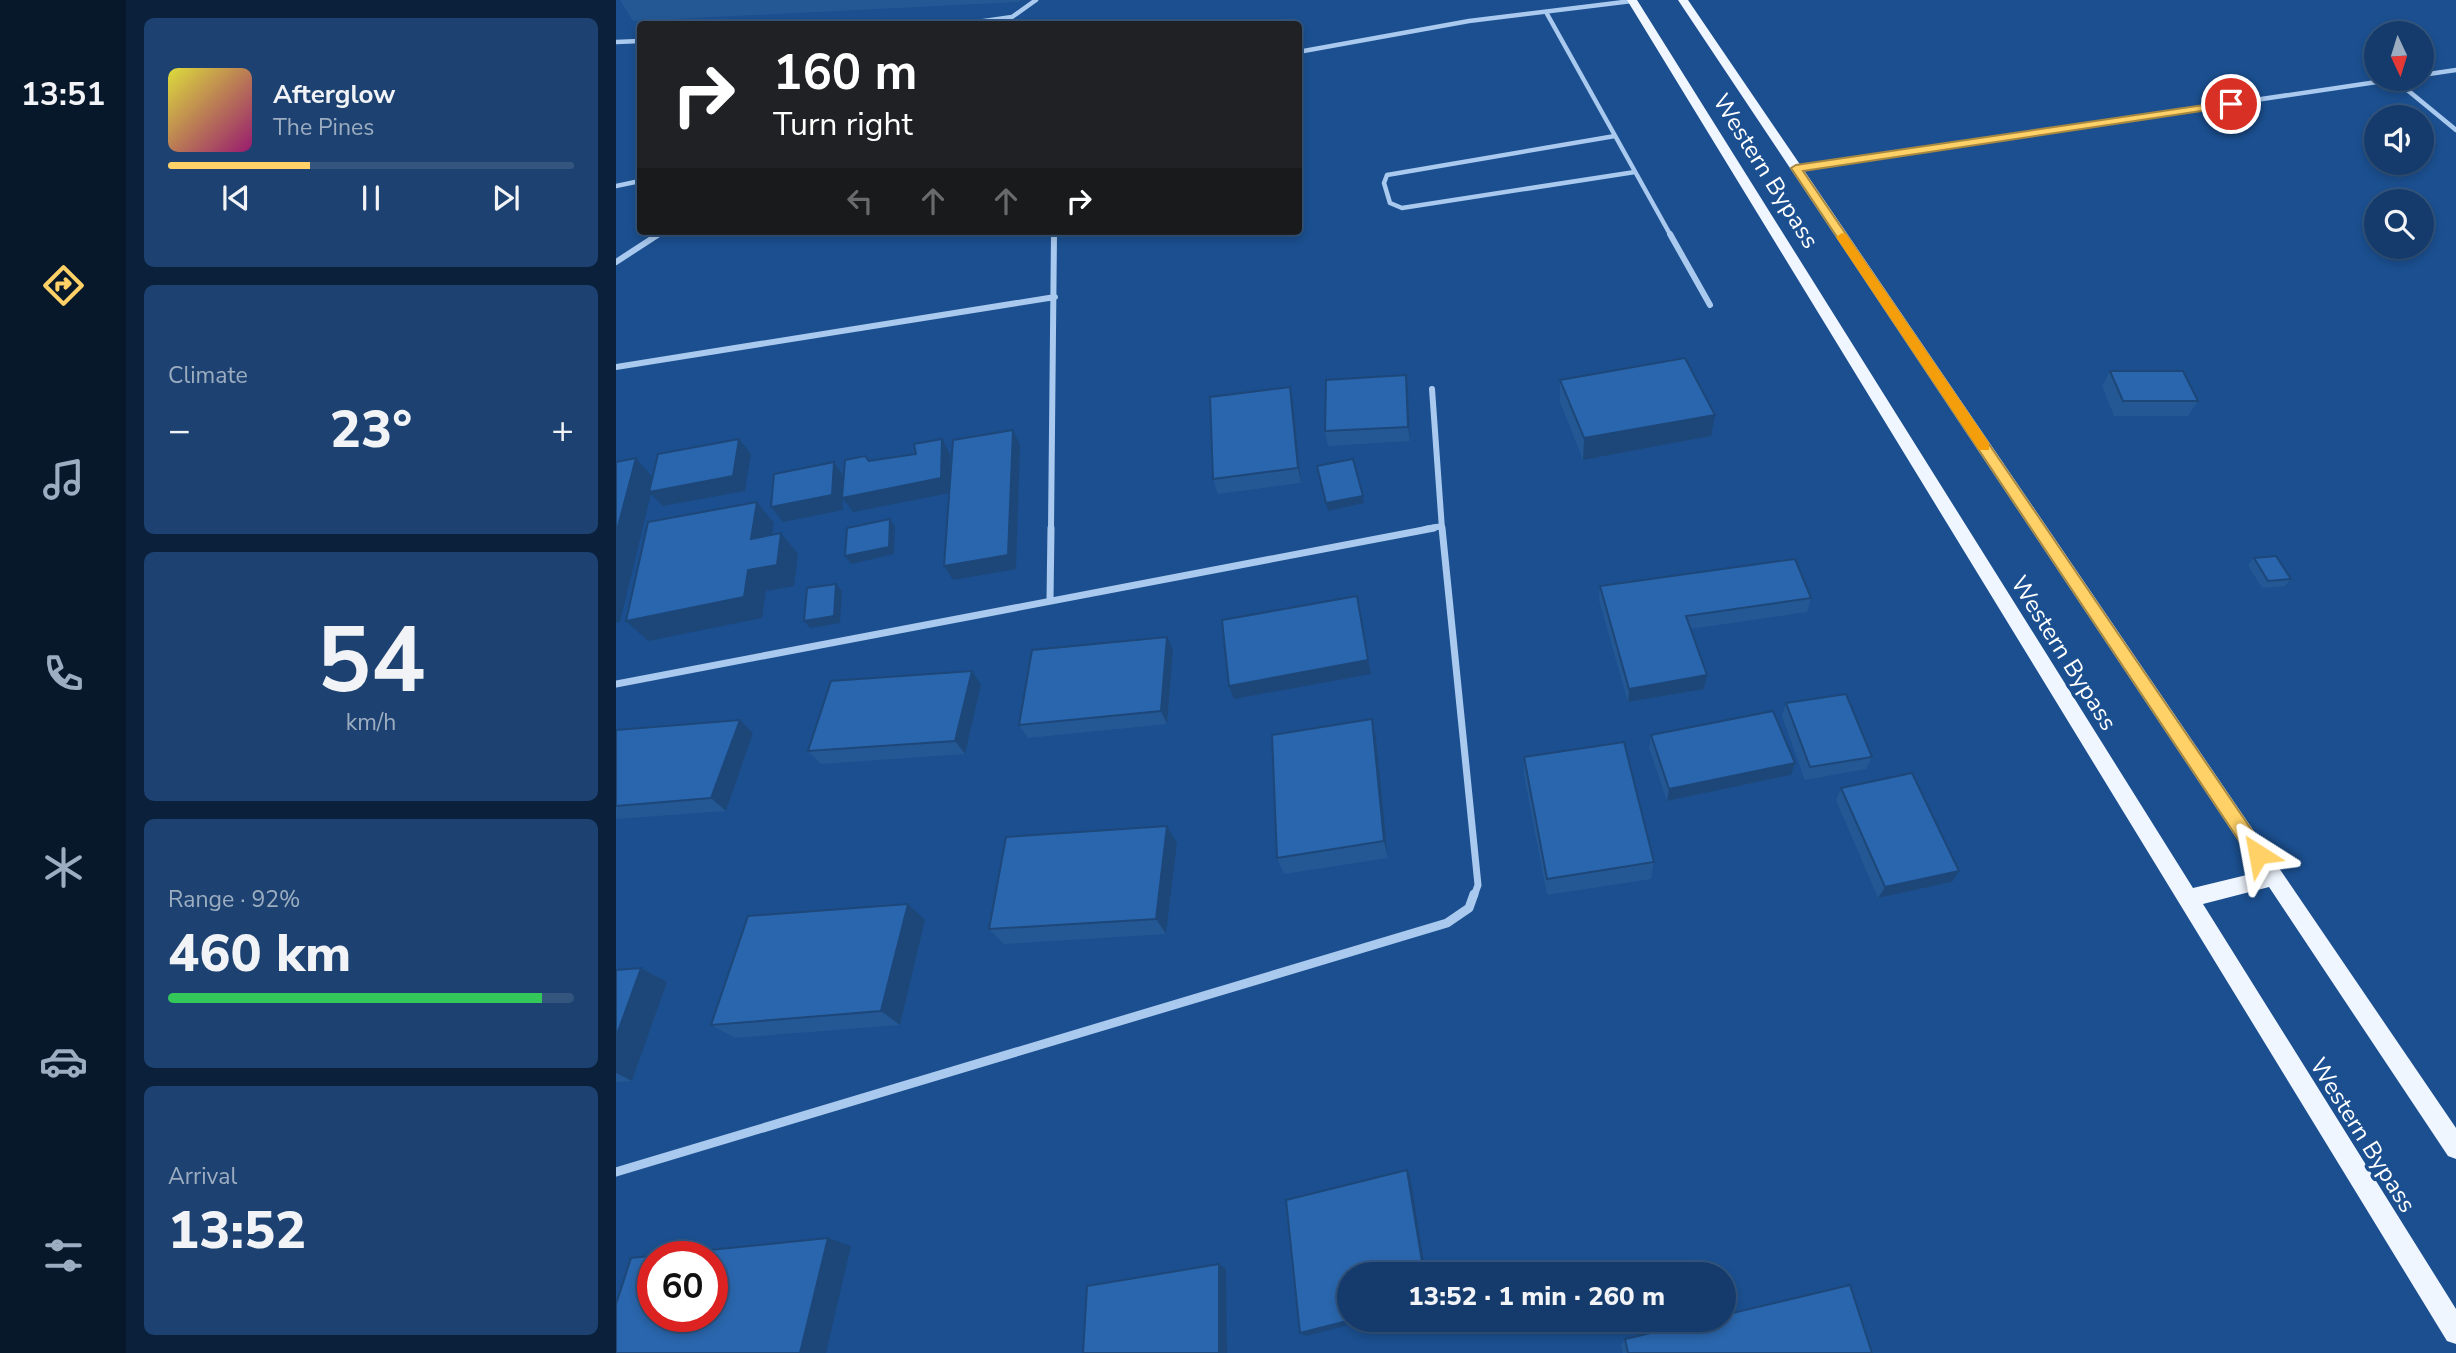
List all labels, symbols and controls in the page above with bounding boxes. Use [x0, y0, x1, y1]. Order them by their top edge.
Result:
north arrow [2364, 21, 2434, 91]
map controls [2364, 21, 2434, 259]
text: 160 m [773, 39, 917, 106]
icon: right [658, 49, 749, 140]
text: 13:51 [21, 73, 105, 116]
pin [2201, 74, 2261, 134]
text: Afterglow [273, 77, 396, 112]
icon: arrive [2212, 85, 2250, 123]
street label: Western Bypass [1706, 87, 1826, 255]
text: Turn right [773, 103, 913, 146]
button: sound [2364, 105, 2434, 175]
text: The Pines [273, 112, 374, 143]
icon: previous [217, 179, 255, 217]
icon: pause [352, 179, 390, 217]
icon: next [487, 179, 525, 217]
icon: left [841, 182, 879, 220]
icon: ahead [914, 182, 952, 220]
icon: ahead [987, 182, 1025, 220]
icon: right [1060, 182, 1098, 220]
button: search [2364, 189, 2434, 259]
icon: directions [39, 261, 88, 310]
text: Climate [168, 360, 248, 391]
text: 23° [330, 394, 412, 465]
text: − [168, 405, 191, 456]
text: + [551, 405, 574, 456]
icon: music [39, 455, 88, 504]
street label: Western Bypass [2004, 569, 2124, 737]
text: 54 [316, 599, 426, 723]
icon: phone [39, 649, 88, 698]
text: km/h [346, 707, 396, 738]
position arrow [2221, 817, 2295, 891]
icon: climate [39, 843, 88, 892]
text: Range · 92% [168, 884, 300, 915]
text: 460 km [168, 918, 351, 989]
icon: car [39, 1037, 88, 1086]
street label: Western Bypass [2303, 1051, 2423, 1219]
text: Arrival [168, 1161, 237, 1192]
text: 13:52 [168, 1195, 306, 1266]
icon: filters [39, 1231, 88, 1280]
speed limit sign: 60 [637, 1241, 728, 1332]
text: 13:52 · 1 min · 260 m [1408, 1279, 1665, 1314]

